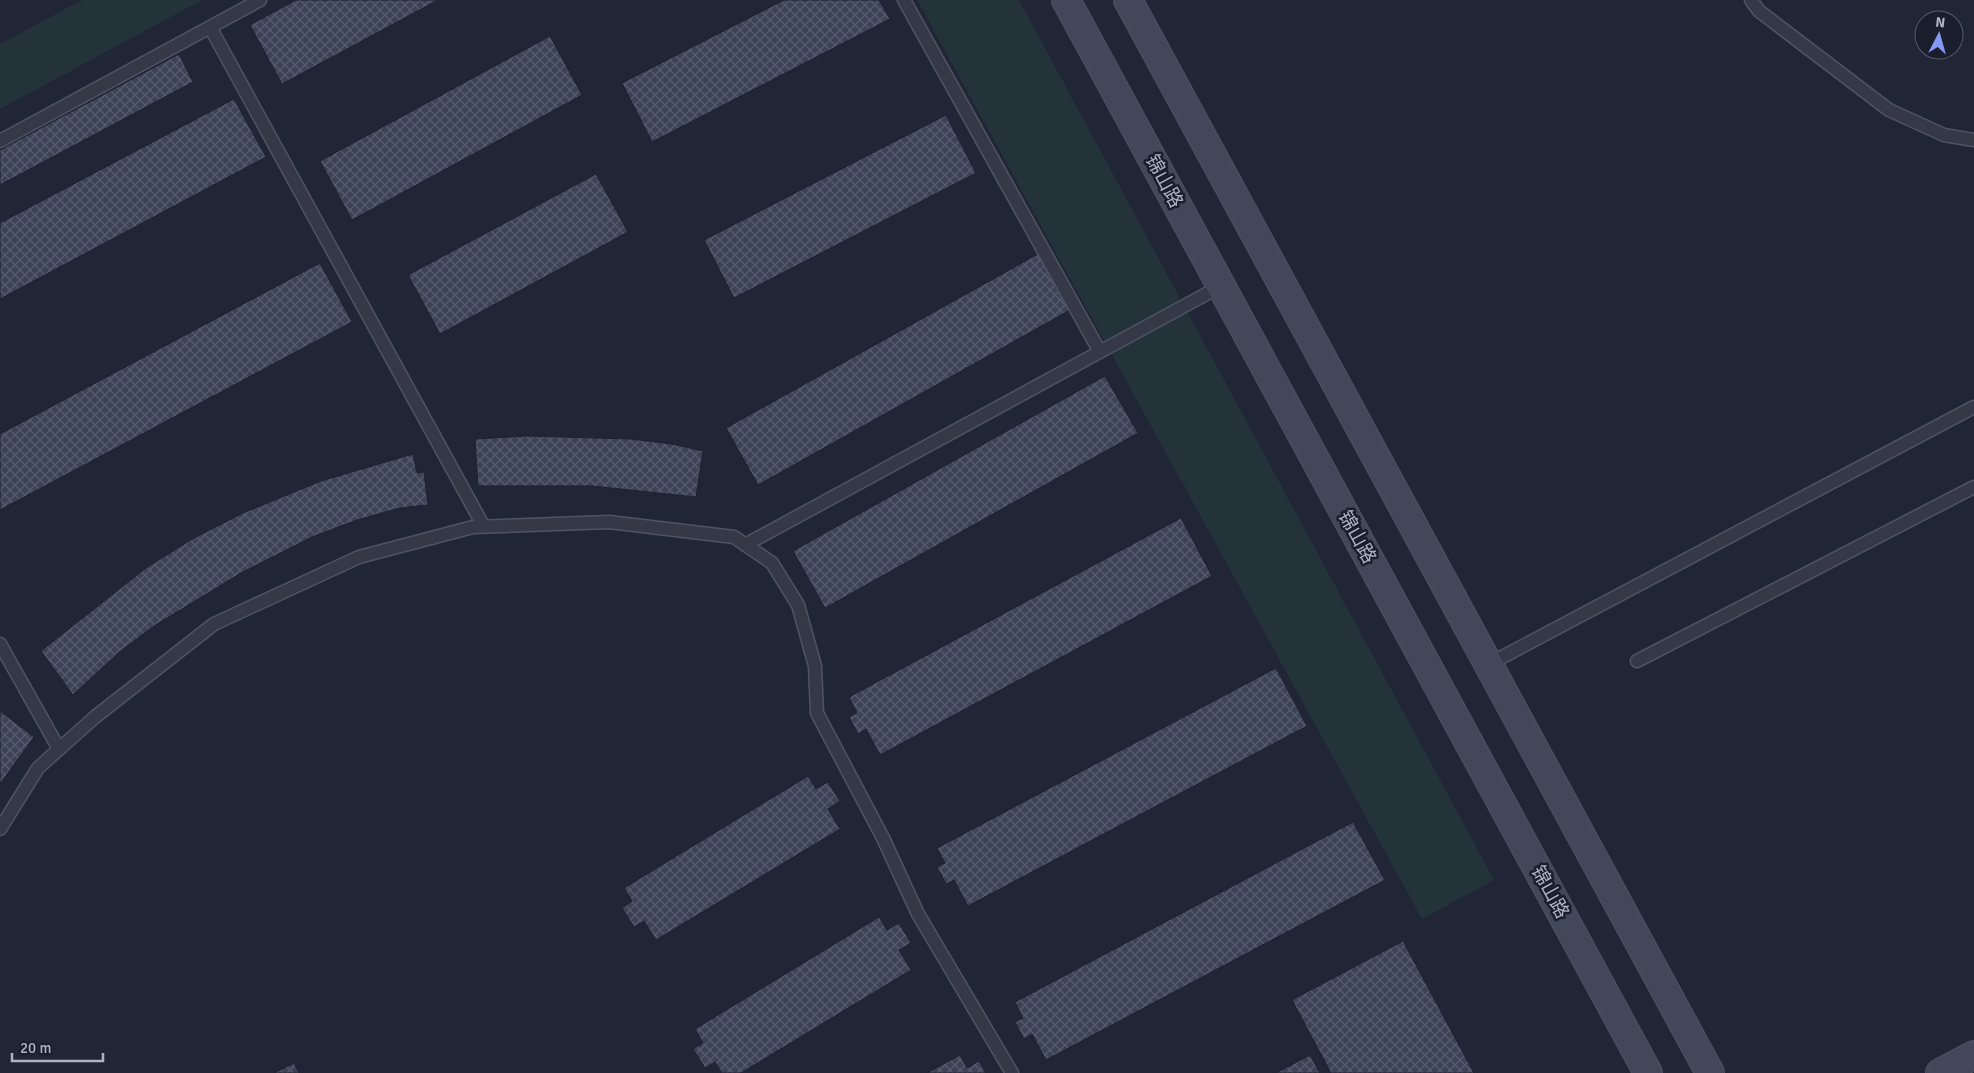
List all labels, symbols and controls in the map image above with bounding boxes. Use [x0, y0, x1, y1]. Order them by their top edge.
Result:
north arrow [1914, 10, 1964, 60]
text: N [1935, 14, 1946, 32]
street label: 锦山路 [1140, 150, 1188, 212]
street label: 锦山路 [1333, 506, 1381, 568]
street label: 锦山路 [1526, 861, 1574, 923]
scale bar [12, 1030, 104, 1062]
text: 20 m [20, 1039, 51, 1057]

